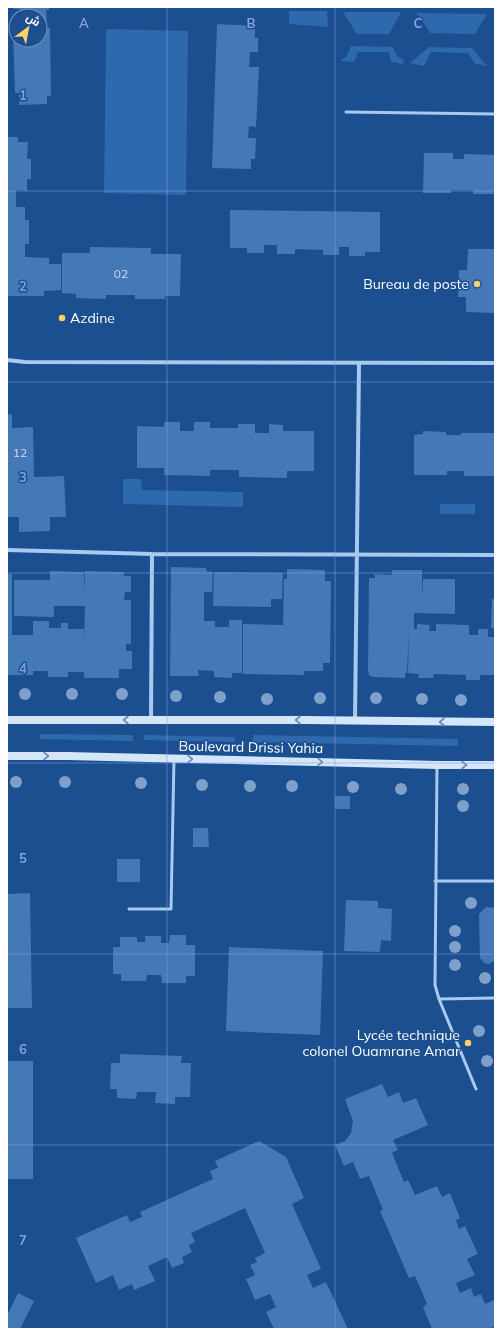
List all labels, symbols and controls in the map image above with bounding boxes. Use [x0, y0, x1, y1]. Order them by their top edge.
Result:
north arrow [8, 8, 48, 48]
text: ش [24, 10, 43, 29]
text: A [79, 15, 89, 31]
text: B [247, 15, 256, 31]
text: C [414, 15, 423, 31]
text: 1 [19, 87, 27, 103]
house number: 02 [114, 266, 128, 281]
place label: Bureau de poste [363, 275, 469, 293]
text: 2 [19, 278, 27, 294]
marker: Bureau de poste [472, 279, 482, 289]
place label: Azdine [70, 309, 115, 327]
marker: Azdine [57, 313, 67, 323]
house number: 12 [13, 445, 27, 460]
text: 3 [19, 469, 27, 485]
text: 4 [19, 660, 27, 676]
one-way arrow [123, 716, 129, 724]
one-way arrow [295, 716, 301, 724]
one-way arrow [439, 718, 445, 726]
street label: Boulevard Drissi Yahia [179, 737, 323, 757]
one-way arrow [43, 752, 49, 760]
one-way arrow [187, 755, 193, 763]
one-way arrow [317, 758, 323, 766]
one-way arrow [461, 761, 467, 769]
text: 5 [19, 850, 27, 866]
place label: Lycée technique colonel Ouamrane Amar [303, 1026, 461, 1060]
marker: Lycée technique colonel Ouamrane Amar [463, 1038, 473, 1048]
text: 6 [19, 1041, 27, 1057]
text: 7 [19, 1232, 27, 1248]

